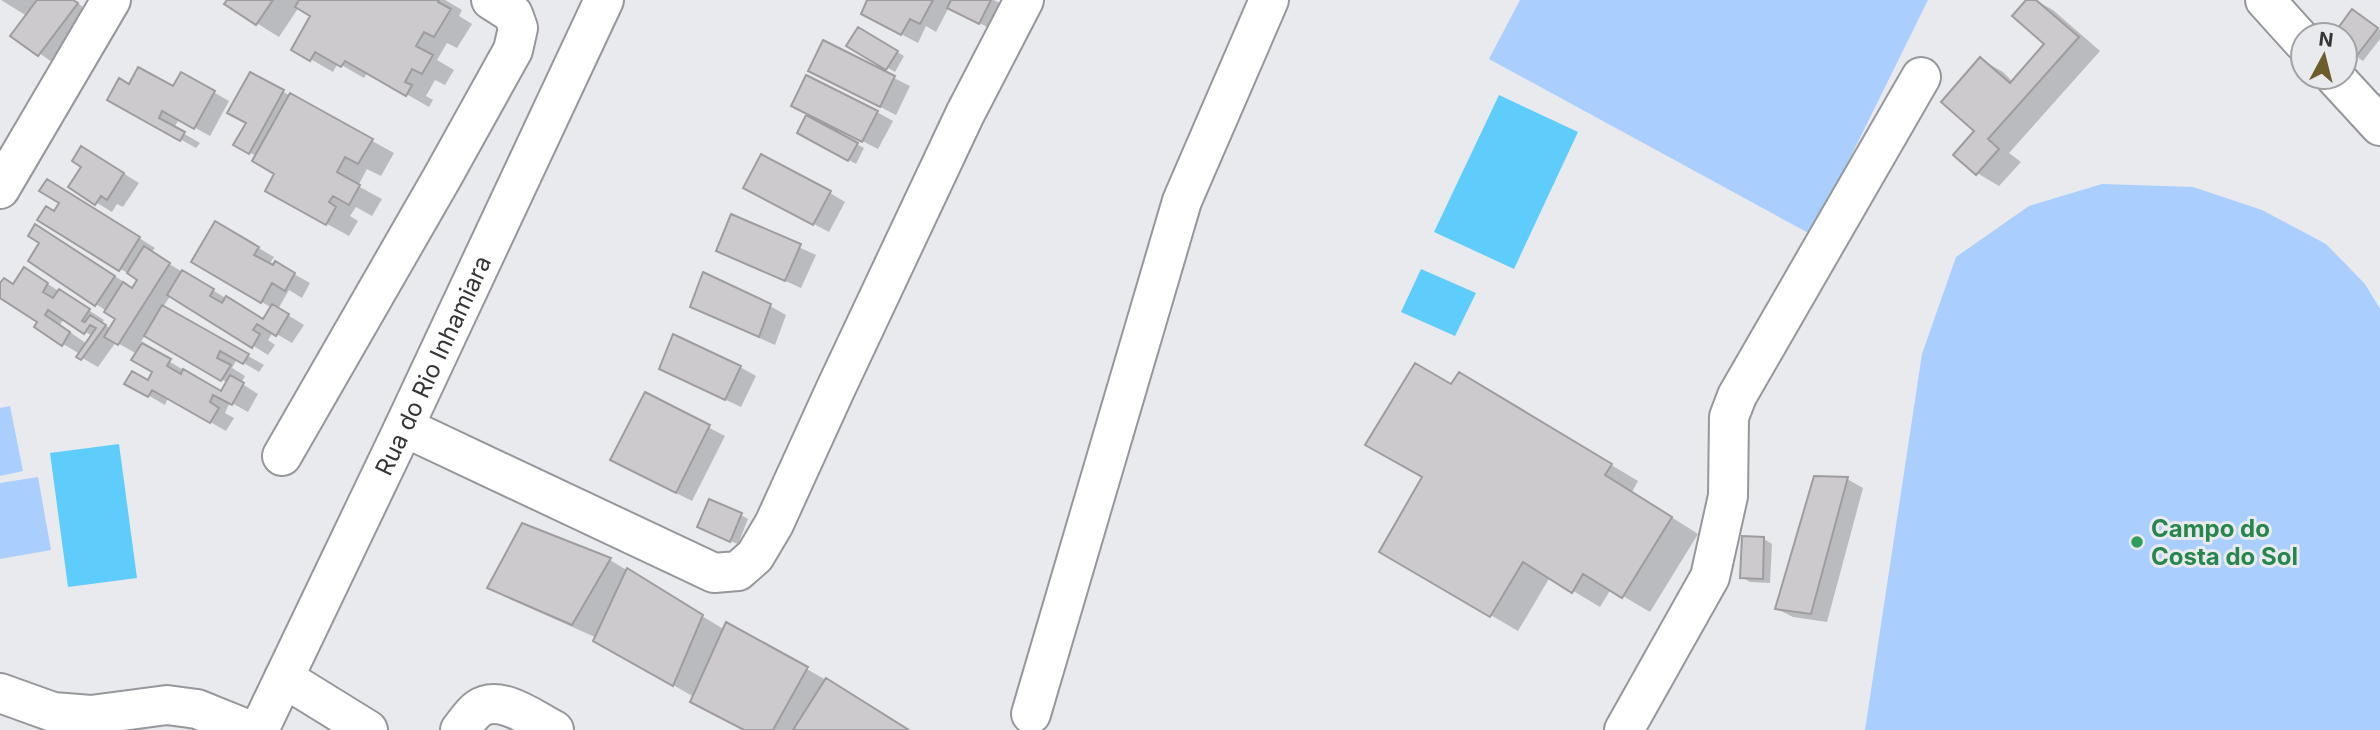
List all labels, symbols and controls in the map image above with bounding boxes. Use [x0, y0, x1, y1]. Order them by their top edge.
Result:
north arrow [2289, 21, 2359, 91]
text: N [2317, 27, 2335, 52]
street label: Rua do Rio Inhamiara [369, 251, 497, 480]
place label: Campo do Costa do Sol [2151, 514, 2298, 571]
marker: Campo do Costa do Sol [2129, 534, 2145, 550]

